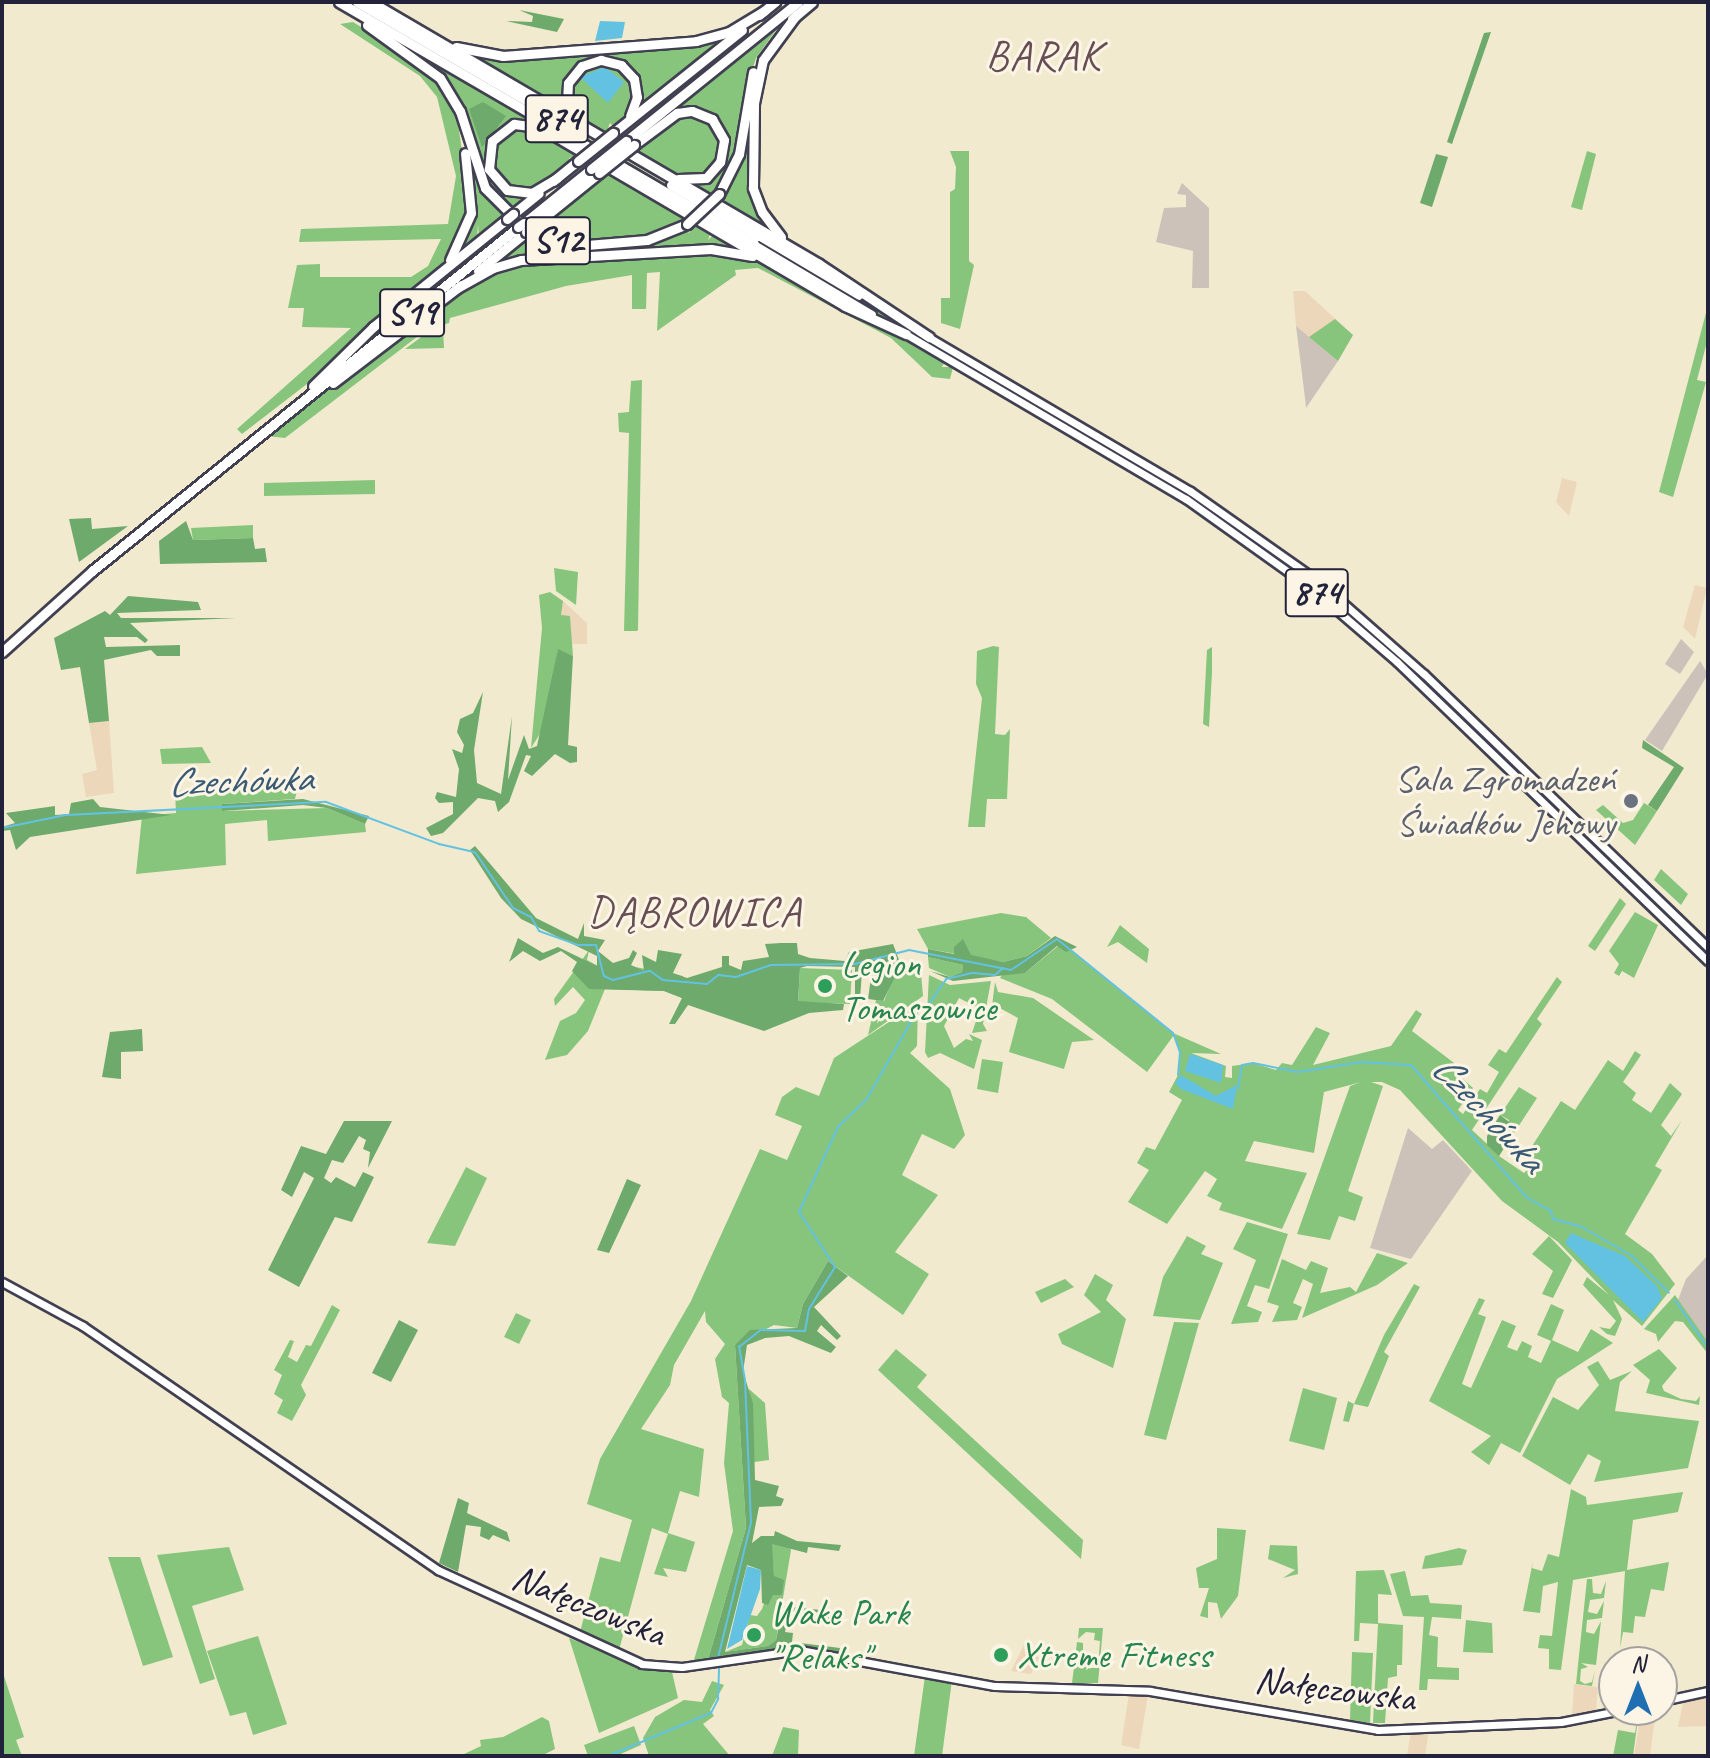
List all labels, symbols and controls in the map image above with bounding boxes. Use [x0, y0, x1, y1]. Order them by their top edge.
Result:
district label: BARAK [986, 31, 1102, 81]
road number: 874 [523, 87, 591, 151]
road number: S12 [524, 209, 592, 273]
road number: S19 [378, 281, 446, 345]
road number: 874 [1283, 561, 1351, 625]
water label: Czechówka [167, 753, 313, 807]
place label: Sala Zgromadzeń Świadków Jehowy [1396, 756, 1615, 846]
marker: Sala Zgromadzeń Świadków Jehowy [1622, 792, 1640, 810]
district label: DĄBROWICA [589, 887, 801, 937]
place label: Legion Tomaszowice [841, 941, 996, 1030]
marker: Legion Tomaszowice [816, 977, 834, 995]
water label: Czechówka [1422, 1044, 1556, 1182]
street label: Nałęczowska [506, 1554, 672, 1656]
place label: Wake Park "Relaks" [770, 1590, 910, 1680]
marker: Wake Park "Relaks" [745, 1626, 763, 1644]
place label: Xtreme Fitness [1017, 1632, 1211, 1678]
marker: Xtreme Fitness [992, 1646, 1010, 1664]
north arrow [1598, 1646, 1678, 1726]
text: N [1631, 1650, 1645, 1678]
street label: Nałęczowska [1252, 1657, 1418, 1721]

